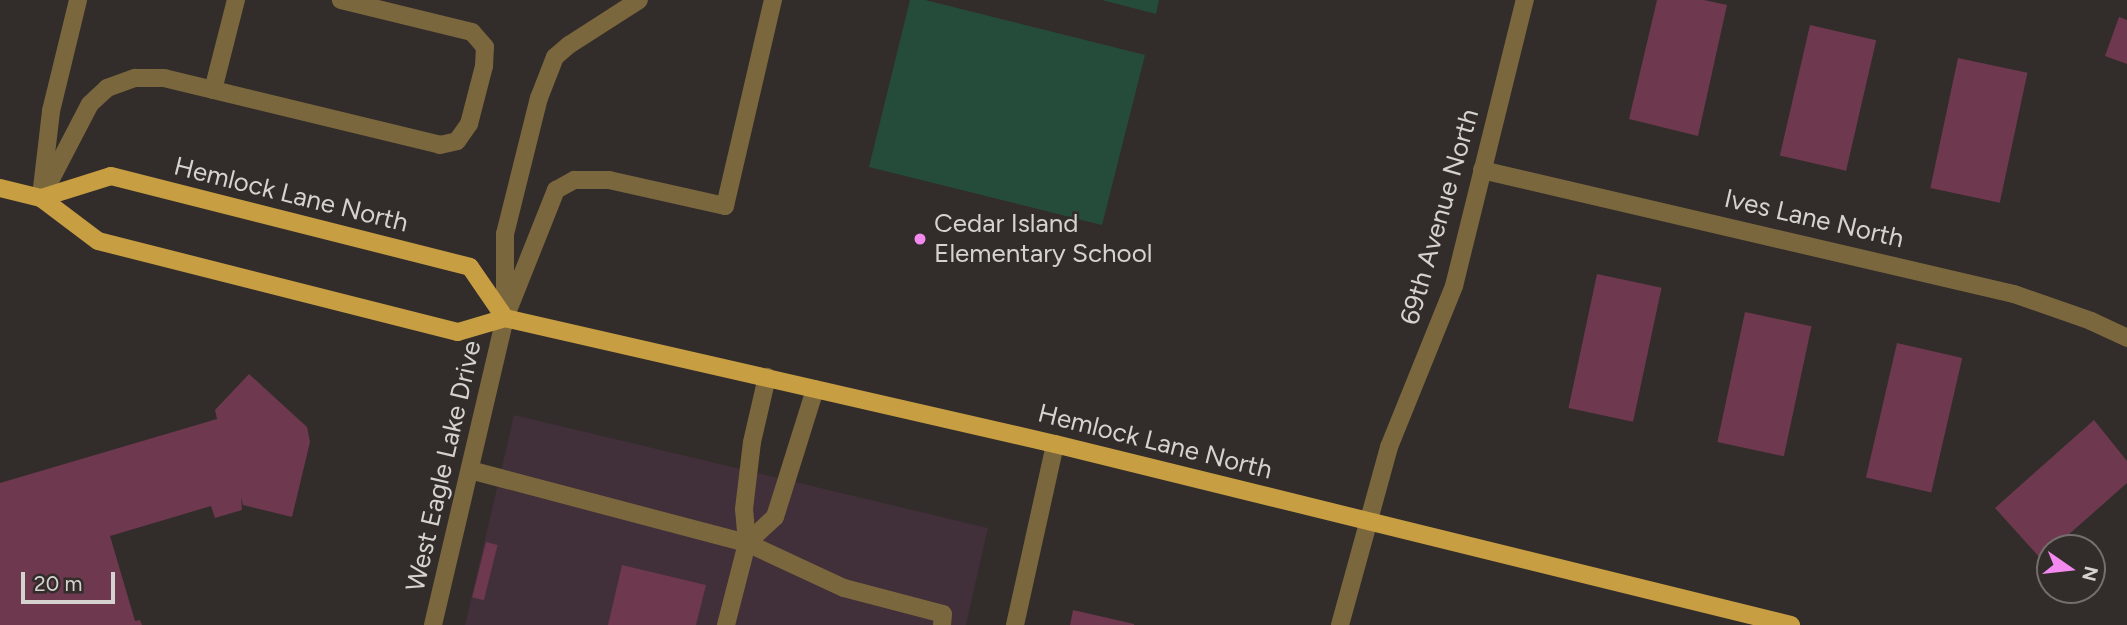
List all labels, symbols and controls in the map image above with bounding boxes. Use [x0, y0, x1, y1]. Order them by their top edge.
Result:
street label: 69th Avenue North [1394, 106, 1486, 328]
street label: Hemlock Lane North [171, 151, 411, 239]
street label: Ives Lane North [1721, 183, 1907, 255]
place label: Cedar Island Elementary School [934, 208, 1152, 270]
marker: Cedar Island Elementary School [912, 231, 928, 247]
street label: West Eagle Lake Drive [400, 337, 488, 595]
street label: Hemlock Lane North [1035, 398, 1275, 486]
north arrow [2036, 534, 2106, 604]
scale bar [24, 558, 119, 602]
text: N [2077, 564, 2103, 584]
text: 20 m [34, 571, 82, 596]

